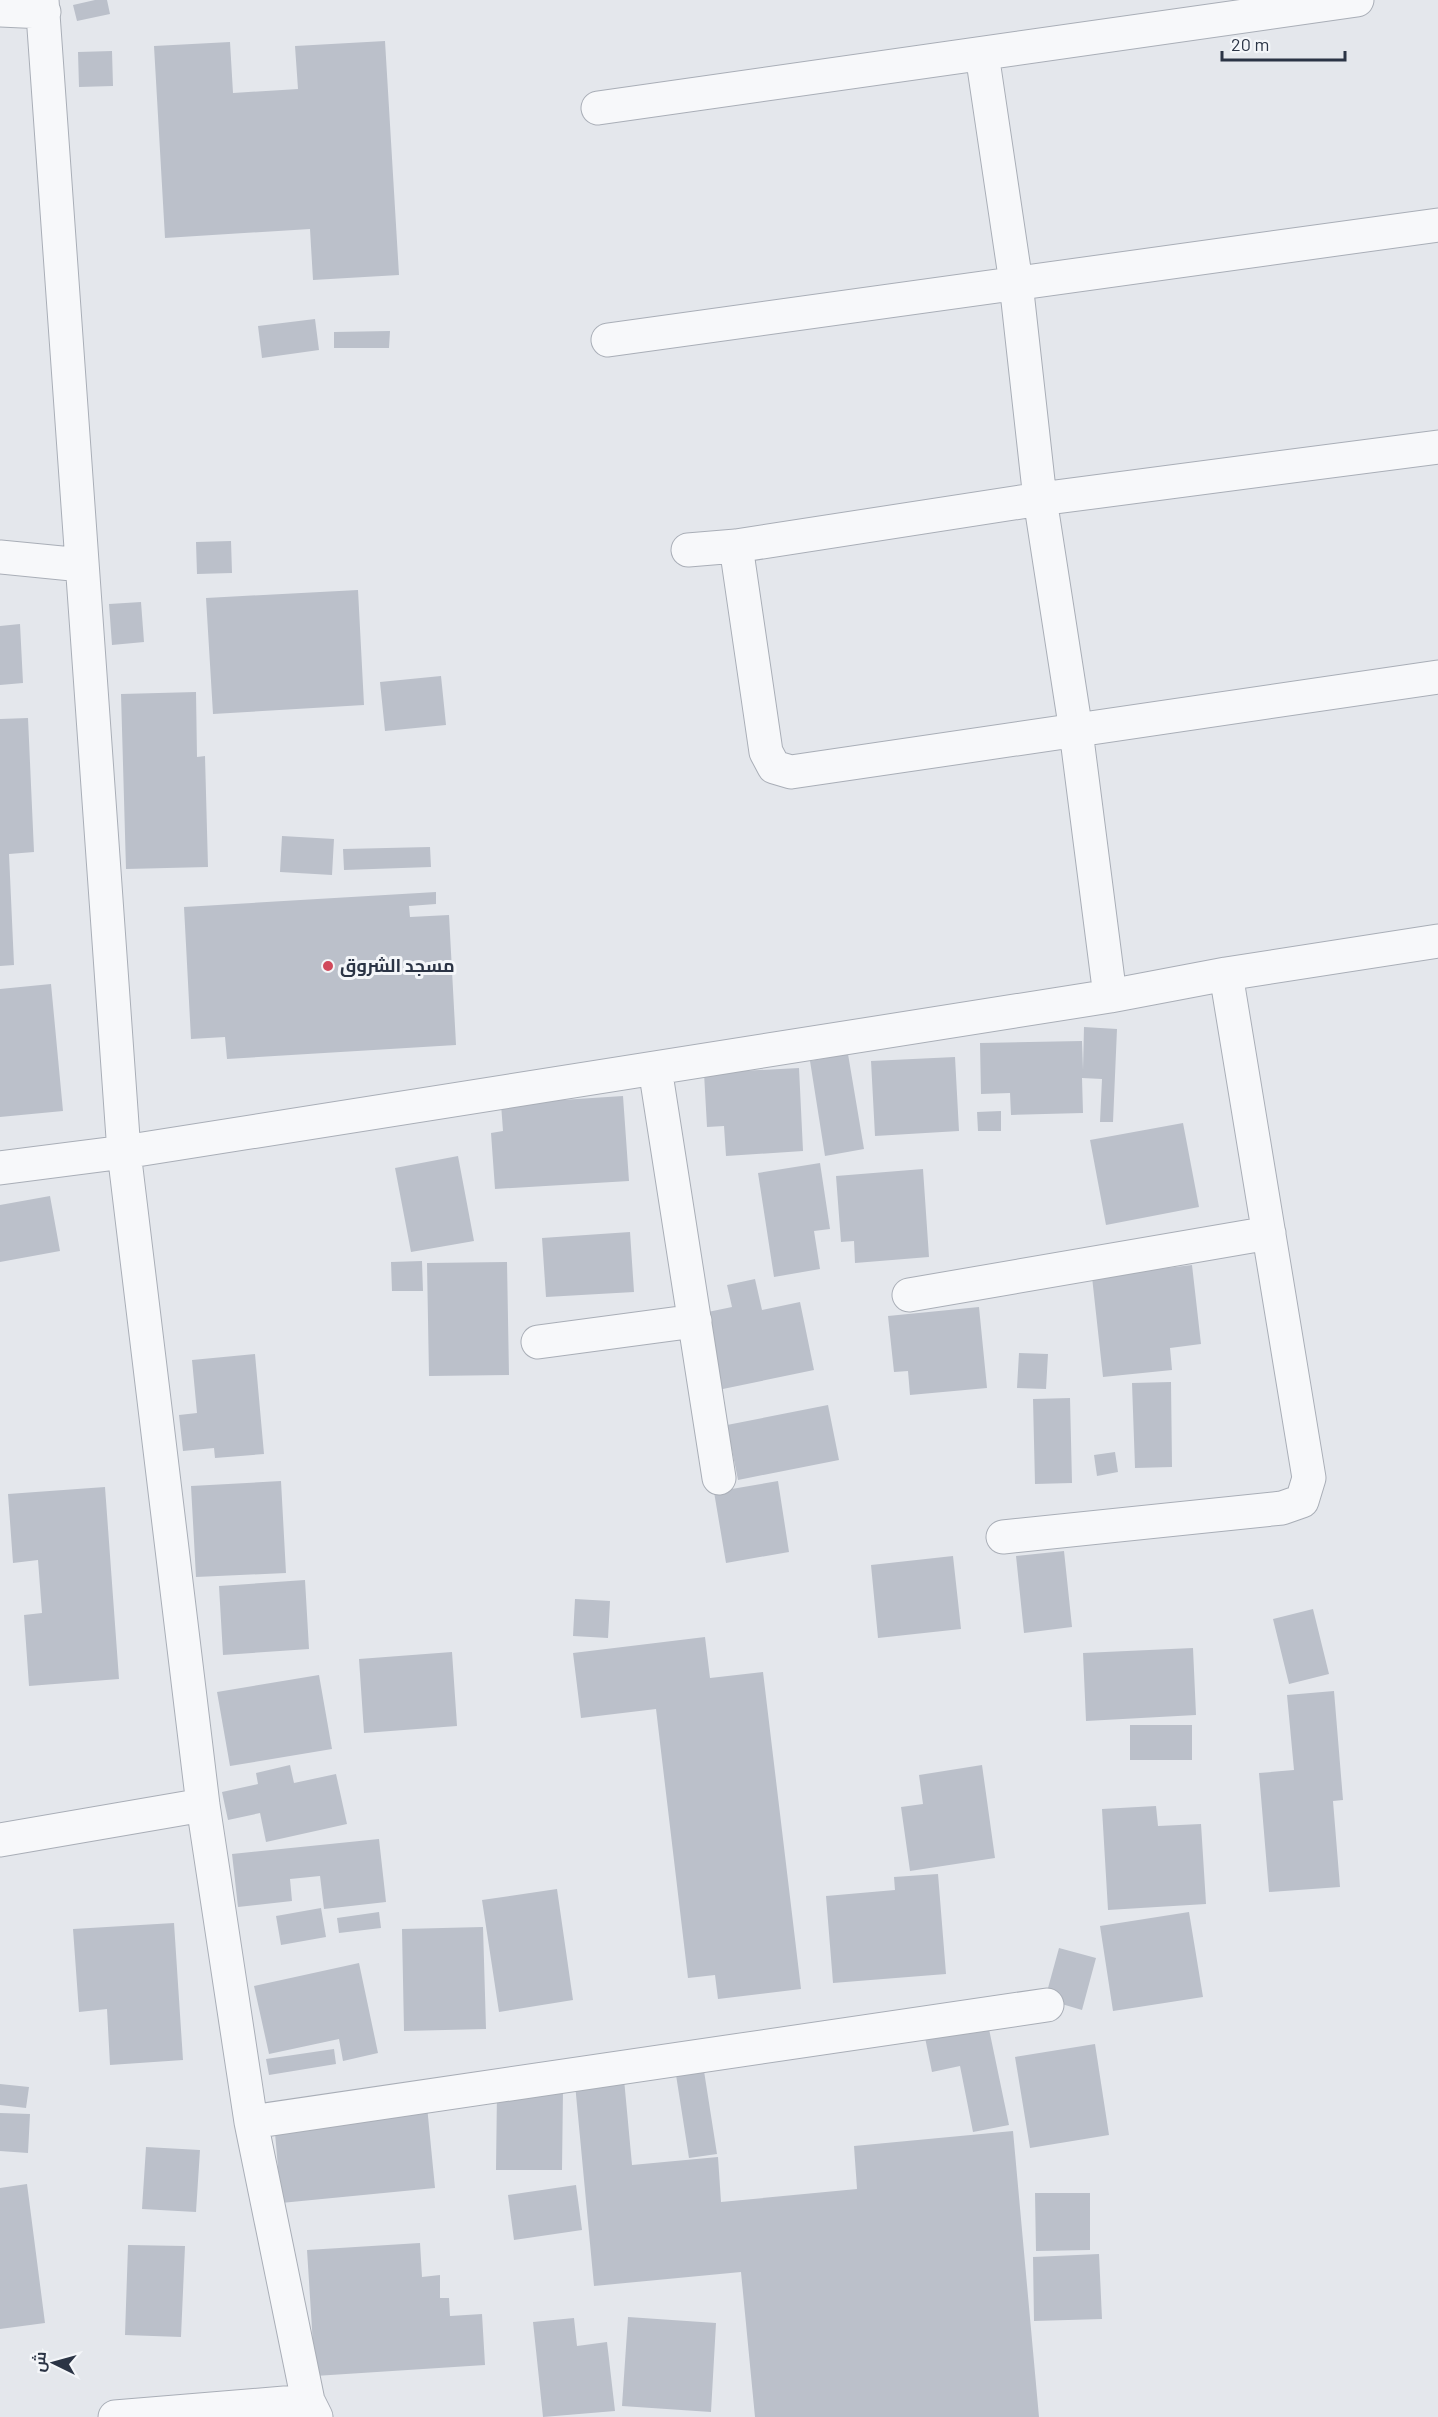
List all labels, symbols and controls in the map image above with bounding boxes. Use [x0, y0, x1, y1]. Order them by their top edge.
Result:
scale bar [1222, 24, 1345, 62]
text: 20 m [1231, 33, 1269, 55]
place label: مسجد الشروق [340, 954, 455, 977]
marker: مسجد الشروق [321, 959, 335, 973]
north arrow [24, 2333, 84, 2393]
text: ش [28, 2351, 50, 2373]

